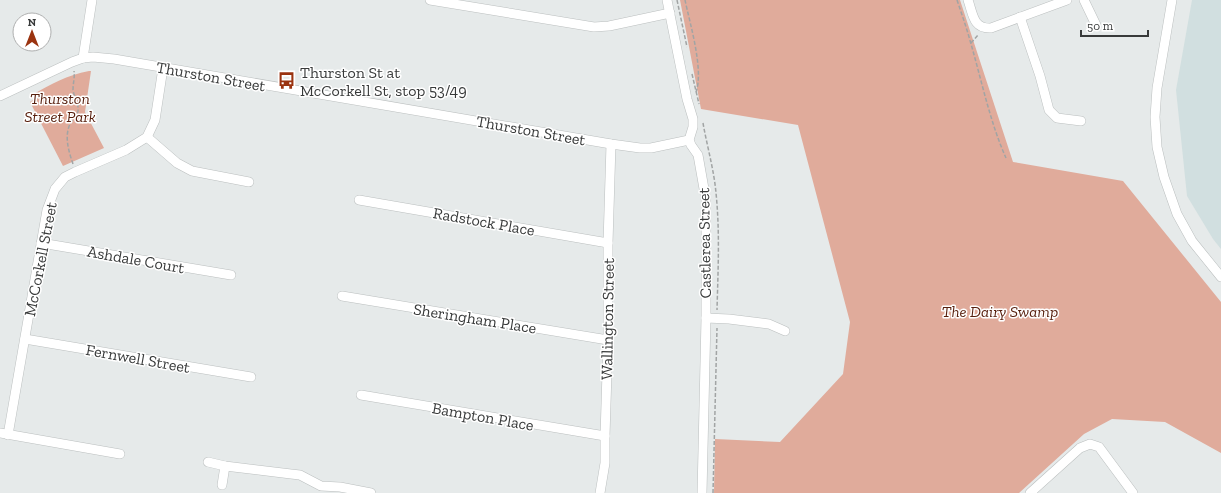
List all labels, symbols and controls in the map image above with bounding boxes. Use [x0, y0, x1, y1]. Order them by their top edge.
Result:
north arrow [12, 12, 52, 52]
scale bar [1081, 12, 1148, 38]
text: N [28, 16, 37, 29]
text: 50 m [1087, 19, 1114, 33]
street label: Thurston Street [155, 58, 267, 95]
place label: Thurston St at McCorkell St, stop 53/49 [300, 63, 467, 100]
bus stop icon: Thurston St at McCorkell St, stop 53/49 [277, 71, 297, 91]
park label: Thurston Street Park [24, 89, 96, 126]
street label: Thurston Street [475, 112, 587, 149]
street label: Castlerea Street [694, 187, 715, 298]
street label: McCorkell Street [20, 200, 61, 318]
street label: Radstock Place [432, 203, 536, 240]
street label: Ashdale Court [86, 242, 186, 277]
street label: Wallington Street [597, 258, 618, 380]
street label: Sheringham Place [412, 299, 538, 338]
park label: The Dairy Swamp [942, 302, 1058, 321]
street label: Fernwell Street [84, 340, 192, 377]
street label: Bampton Place [431, 398, 535, 435]

